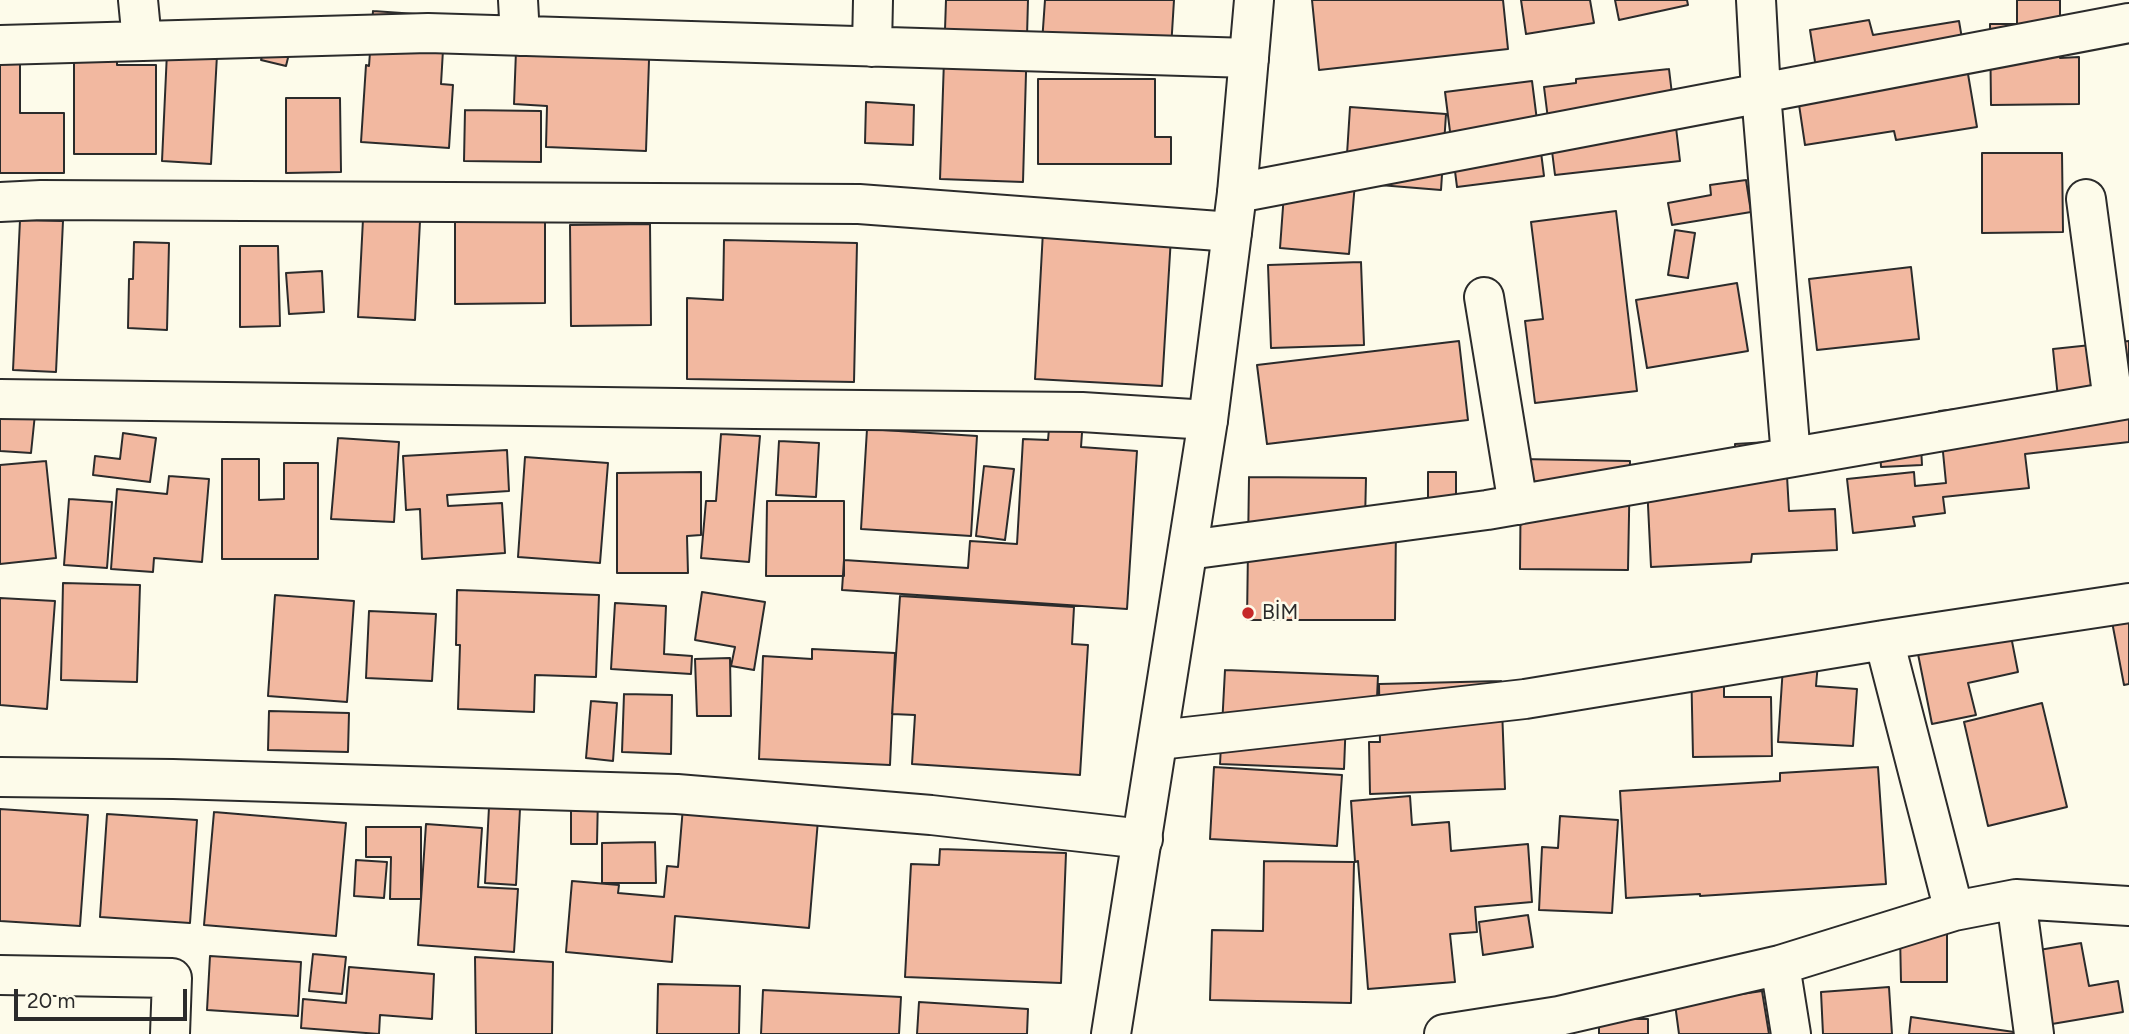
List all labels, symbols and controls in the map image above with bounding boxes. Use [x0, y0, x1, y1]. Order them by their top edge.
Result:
place label: BİM [1262, 600, 1298, 626]
marker: BİM [1240, 605, 1256, 621]
scale bar [18, 974, 191, 1018]
text: 20 m [27, 988, 75, 1013]

